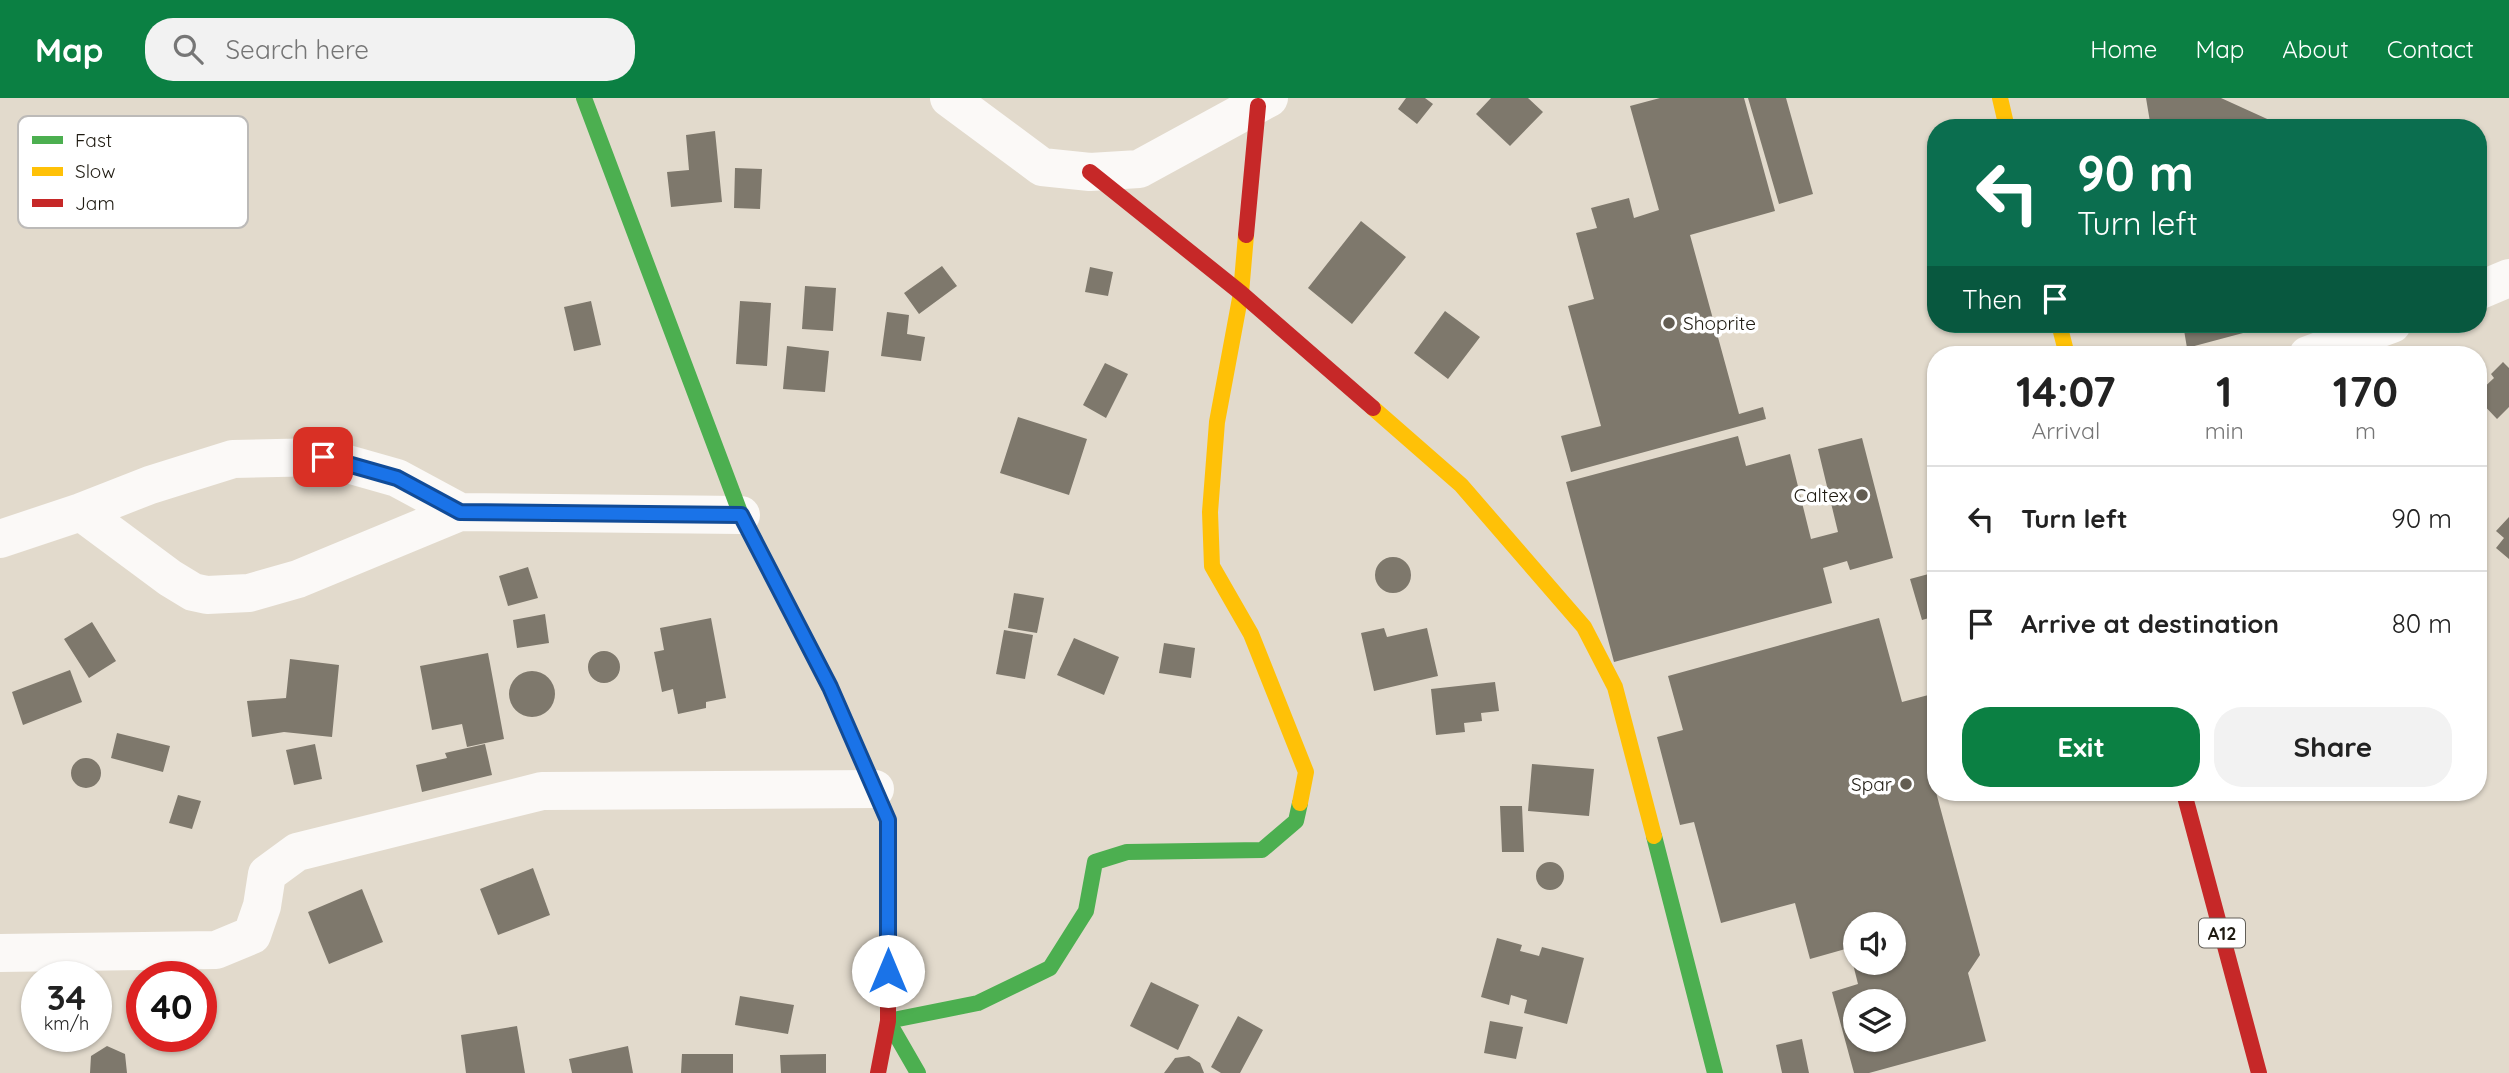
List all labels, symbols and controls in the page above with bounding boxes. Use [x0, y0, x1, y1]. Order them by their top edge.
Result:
search box [145, 18, 635, 81]
text: Map [35, 29, 103, 70]
icon: search [169, 30, 207, 68]
text: Search here [225, 33, 369, 66]
text: Home [2090, 34, 2157, 64]
text: Map [2195, 34, 2244, 64]
text: About [2282, 34, 2349, 64]
text: Contact [2387, 34, 2474, 64]
legend [18, 116, 248, 228]
text: Fast [75, 128, 112, 152]
text: 90 m [2077, 142, 2194, 203]
icon: left [1962, 147, 2053, 238]
text: Slow [75, 159, 116, 183]
text: Jam [75, 191, 115, 215]
text: Turn left [2077, 203, 2198, 243]
icon: arrive [2036, 280, 2074, 318]
text: Then [1962, 283, 2022, 316]
place label: Shoprite [1683, 311, 1756, 335]
marker: Shoprite [1661, 315, 1677, 331]
text: 14:07 [2016, 365, 2116, 418]
text: 1 [2216, 365, 2232, 418]
text: 170 [2333, 365, 2398, 418]
text: Arrival [2031, 416, 2100, 445]
text: min [2205, 416, 2244, 445]
text: m [2355, 416, 2376, 445]
pin [293, 427, 353, 487]
icon: arrive [304, 438, 342, 476]
place label: Caltex [1794, 483, 1848, 507]
marker: Caltex [1854, 487, 1870, 503]
icon: left [1962, 500, 2000, 538]
text: Turn left [2021, 502, 2128, 535]
text: 90 m [2391, 502, 2452, 535]
icon: arrive [1962, 605, 2000, 643]
text: Arrive at destination [2021, 607, 2279, 640]
text: 80 m [2392, 607, 2452, 640]
button: Exit [1962, 707, 2200, 787]
button: Share [2214, 707, 2452, 787]
place label: Spar [1851, 772, 1893, 796]
marker: Spar [1898, 776, 1914, 792]
map controls [1843, 912, 1906, 1052]
button: sound [1843, 912, 1906, 975]
road number: A12 [2199, 918, 2245, 948]
position arrow [851, 934, 925, 1008]
speed limit sign: 40 [126, 961, 217, 1052]
text: 34 [47, 975, 86, 1019]
button: layers [1843, 989, 1906, 1052]
text: km/h [44, 1012, 89, 1035]

